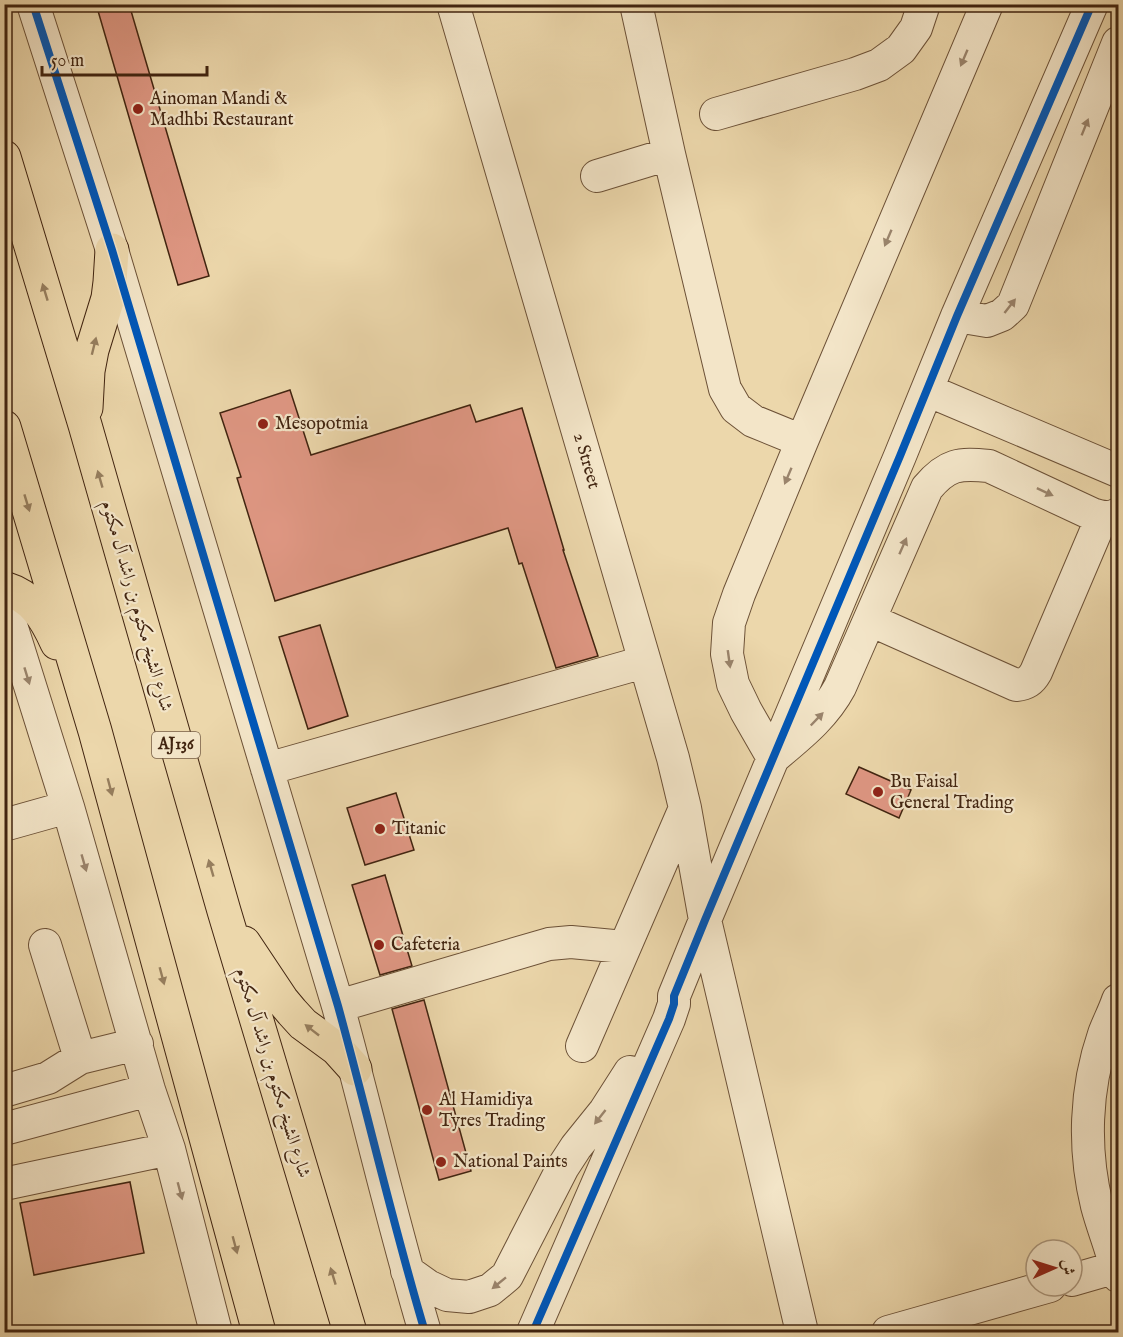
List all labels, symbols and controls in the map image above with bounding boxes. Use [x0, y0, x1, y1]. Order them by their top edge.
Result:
scale bar [42, 39, 207, 77]
text: 50 m [51, 50, 84, 73]
one-way arrow [959, 50, 969, 68]
place label: Ainoman Mandi & Madhbi Restaurant [149, 88, 294, 132]
marker: Ainoman Mandi & Madhbi Restaurant [131, 102, 145, 116]
one-way arrow [1081, 118, 1090, 136]
one-way arrow [883, 229, 892, 247]
one-way arrow [40, 283, 49, 301]
one-way arrow [1003, 298, 1016, 314]
one-way arrow [89, 337, 99, 356]
place label: Mesopotmia [275, 413, 368, 436]
marker: Mesopotmia [256, 417, 270, 431]
street label: 2 Street [567, 430, 605, 492]
one-way arrow [783, 467, 793, 485]
one-way arrow [95, 470, 104, 488]
one-way arrow [1037, 488, 1054, 497]
one-way arrow [23, 494, 32, 512]
street label: شارع الشيخ مكتوم بن راشد آل مكتوم [92, 498, 177, 715]
one-way arrow [898, 537, 907, 554]
one-way arrow [724, 650, 733, 669]
one-way arrow [23, 667, 32, 685]
one-way arrow [809, 713, 823, 727]
road number: AJ136 [152, 732, 200, 758]
place label: Bu Faisal General Trading [890, 771, 1014, 815]
one-way arrow [106, 778, 116, 797]
marker: Bu Faisal General Trading [871, 785, 885, 799]
place label: Titanic [392, 818, 446, 841]
marker: Titanic [373, 822, 387, 836]
one-way arrow [80, 854, 89, 872]
one-way arrow [206, 859, 216, 877]
place label: Cafeteria [391, 934, 460, 957]
marker: Cafeteria [372, 938, 386, 952]
street label: شارع الشيخ مكتوم بن راشد آل مكتوم [226, 965, 315, 1182]
one-way arrow [157, 966, 167, 985]
one-way arrow [304, 1024, 320, 1036]
place label: Al Hamidiya Tyres Trading [438, 1089, 545, 1133]
marker: Al Hamidiya Tyres Trading [420, 1103, 434, 1117]
one-way arrow [593, 1109, 606, 1125]
place label: National Paints [453, 1151, 568, 1174]
marker: National Paints [434, 1155, 448, 1169]
one-way arrow [176, 1182, 186, 1200]
one-way arrow [231, 1236, 240, 1254]
north arrow [1024, 1238, 1084, 1298]
text: ش [1057, 1259, 1077, 1276]
one-way arrow [328, 1267, 337, 1285]
one-way arrow [491, 1276, 507, 1289]

